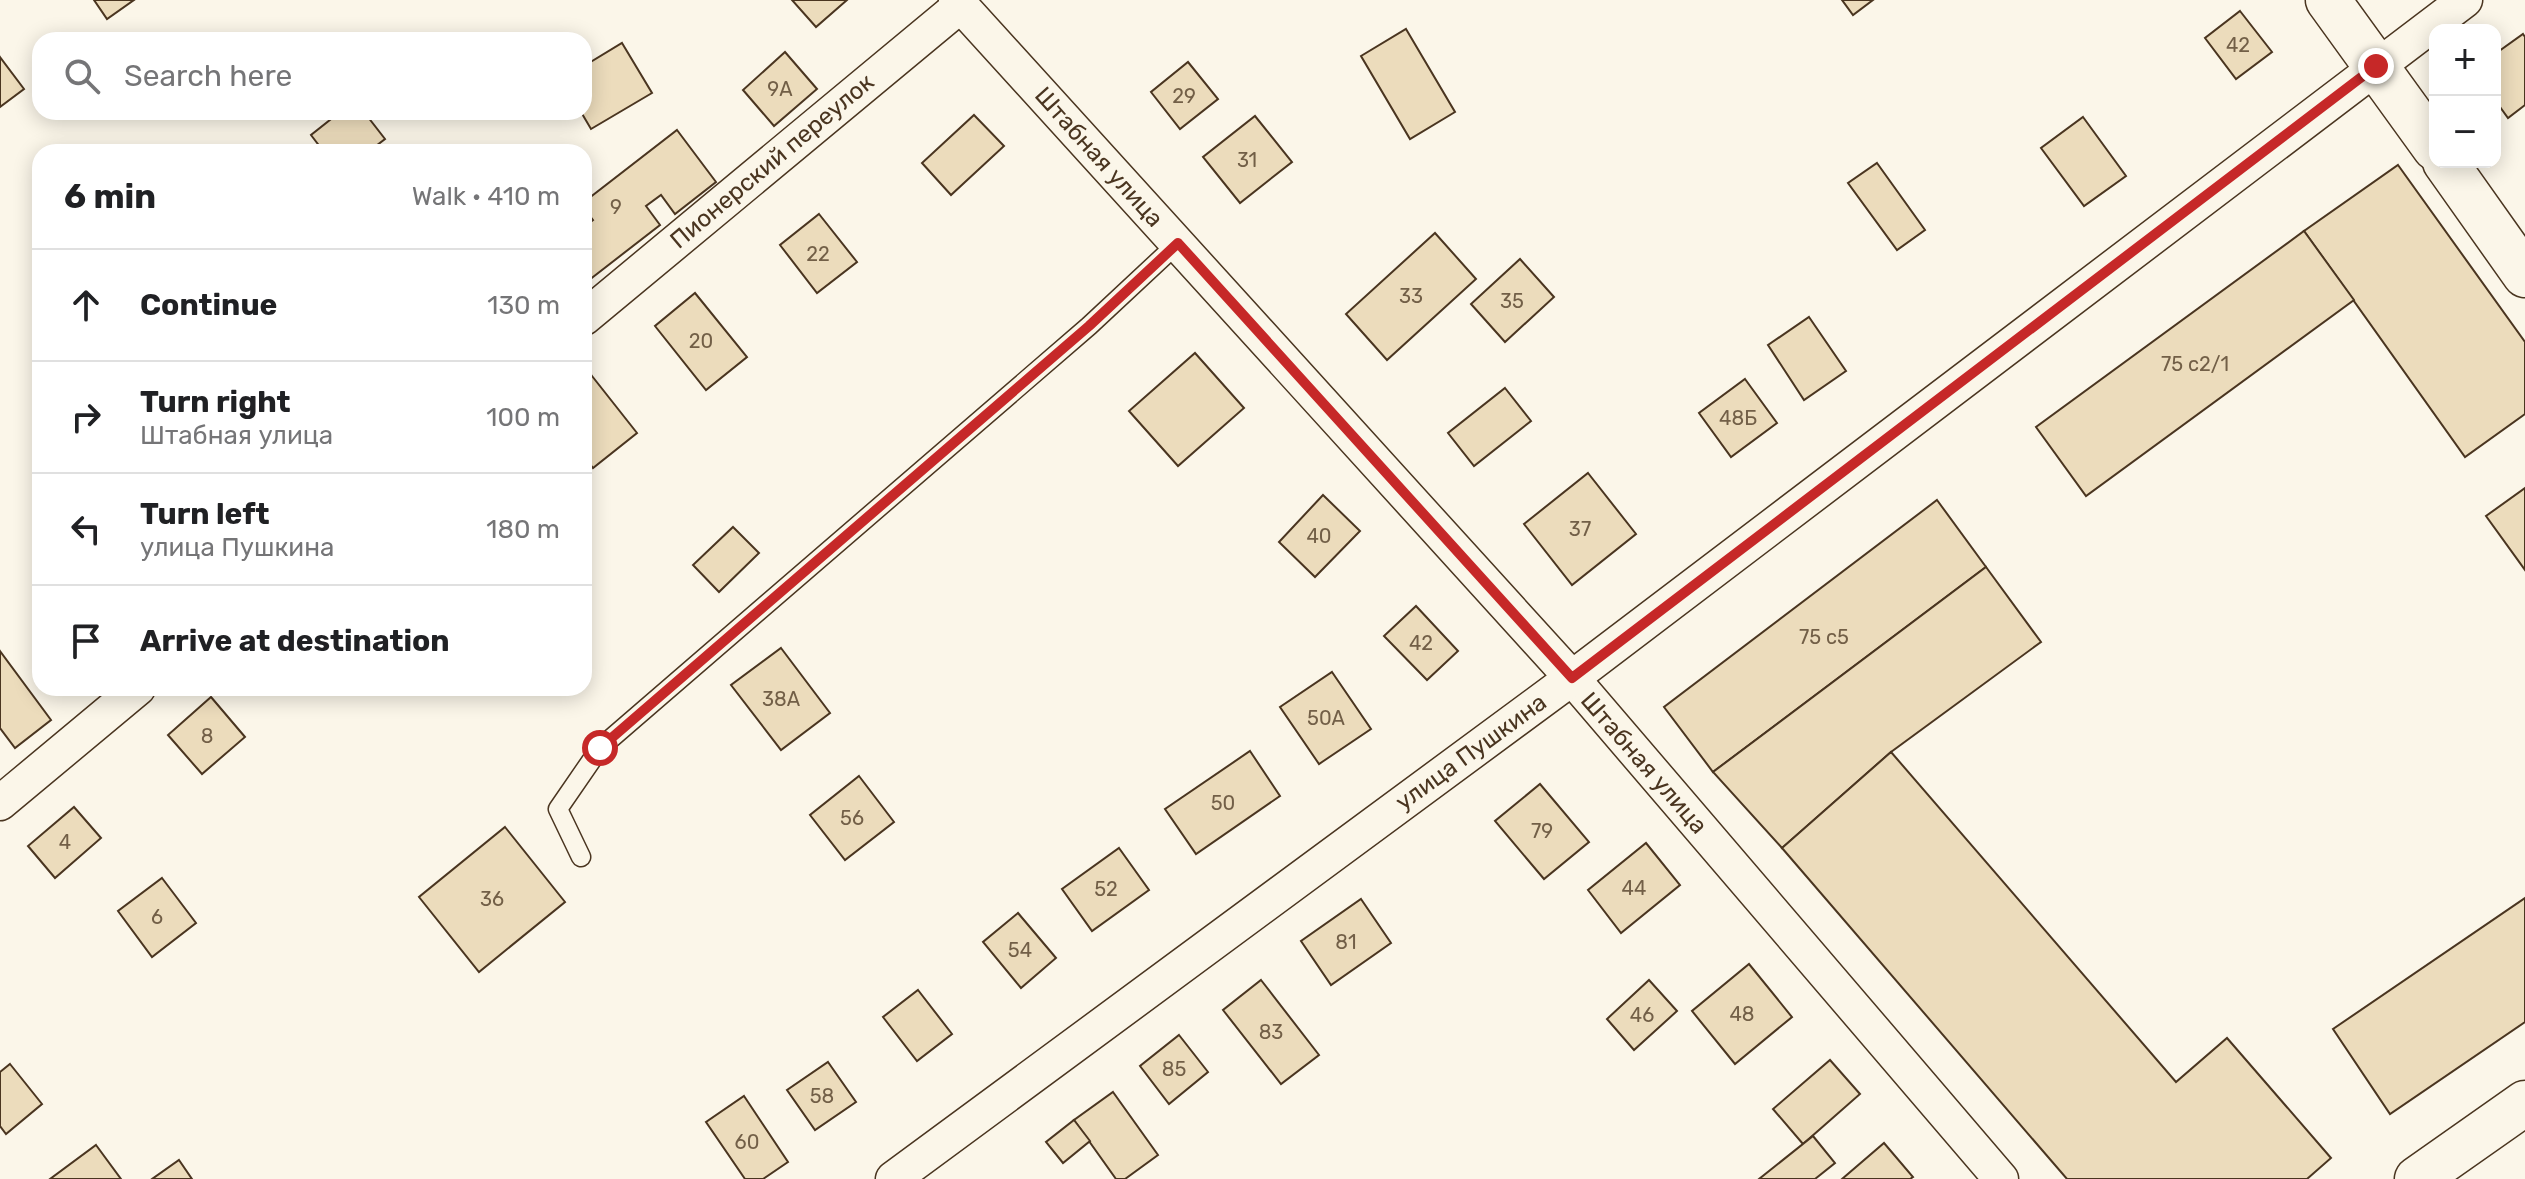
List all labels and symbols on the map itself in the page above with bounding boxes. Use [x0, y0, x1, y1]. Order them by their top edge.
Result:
house number: 42 [2226, 33, 2250, 57]
route end [2358, 48, 2394, 84]
street label: Пионерский переулок [665, 68, 880, 254]
house number: 9А [767, 77, 793, 101]
street label: Штабная улица [1029, 81, 1169, 233]
house number: 29 [1172, 84, 1196, 108]
house number: 31 [1237, 148, 1257, 172]
house number: 9 [610, 195, 622, 219]
house number: 22 [806, 242, 830, 266]
house number: 33 [1399, 284, 1423, 308]
house number: 35 [1500, 289, 1524, 313]
house number: 20 [689, 329, 713, 353]
house number: 75 с2/1 [2161, 352, 2229, 376]
house number: 48Б [1719, 406, 1757, 430]
house number: 37 [1569, 517, 1591, 541]
house number: 40 [1306, 524, 1332, 548]
house number: 75 с5 [1799, 625, 1849, 649]
house number: 42 [1409, 631, 1433, 655]
house number: 38А [762, 687, 800, 711]
street label: Штабная улица [1575, 687, 1713, 839]
street label: улица Пушкина [1390, 688, 1552, 816]
house number: 50А [1307, 706, 1345, 730]
house number: 8 [201, 724, 213, 748]
route start [582, 730, 618, 766]
house number: 50 [1211, 791, 1235, 815]
house number: 56 [840, 806, 864, 830]
house number: 79 [1531, 819, 1553, 843]
house number: 4 [59, 830, 71, 854]
house number: 44 [1622, 876, 1646, 900]
house number: 52 [1094, 877, 1118, 901]
house number: 36 [480, 887, 504, 911]
house number: 6 [151, 905, 163, 929]
house number: 81 [1335, 930, 1357, 954]
house number: 54 [1008, 938, 1032, 962]
house number: 48 [1729, 1002, 1755, 1026]
house number: 46 [1630, 1003, 1654, 1027]
house number: 83 [1259, 1020, 1283, 1044]
house number: 85 [1162, 1057, 1186, 1081]
house number: 58 [810, 1084, 834, 1108]
house number: 60 [735, 1130, 759, 1154]

